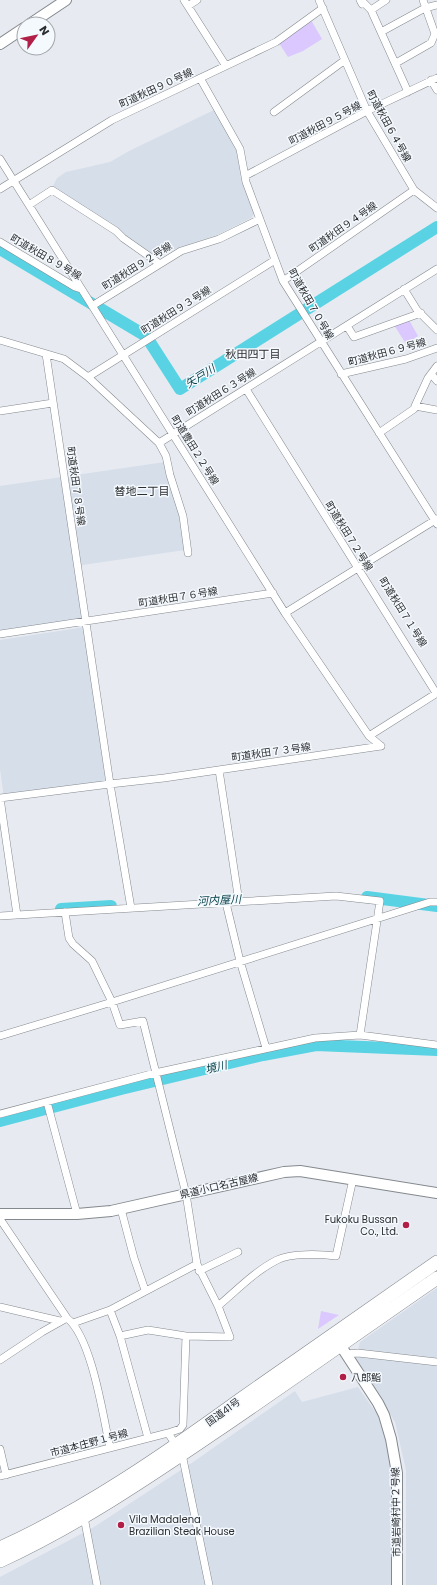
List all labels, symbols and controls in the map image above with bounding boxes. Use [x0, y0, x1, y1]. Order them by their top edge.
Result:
north arrow [16, 16, 56, 56]
text: N [35, 23, 53, 38]
street label: 町道秋田９０号線 [117, 64, 195, 112]
street label: 町道秋田６４号線 [363, 87, 415, 165]
street label: 町道秋田９５号線 [286, 98, 364, 148]
street label: 町道秋田９４号線 [306, 198, 380, 256]
street label: 町道秋田８９号線 [8, 231, 84, 283]
street label: 町道秋田９２号線 [99, 238, 175, 294]
street label: 町道秋田７０号線 [285, 266, 337, 342]
street label: 町道秋田９３号線 [138, 282, 214, 338]
street label: 町道秋田６９号線 [346, 334, 428, 370]
district label: 秋田四丁目 [226, 346, 281, 362]
water label: 矢戸川 [182, 360, 219, 392]
street label: 町道秋田６３号線 [183, 364, 259, 420]
street label: 町道豊田２２号線 [167, 412, 223, 488]
street label: 町道秋田７８号線 [63, 445, 89, 527]
district label: 替地二丁目 [115, 483, 170, 499]
street label: 町道秋田７２号線 [321, 498, 377, 574]
street label: 町道秋田７１号線 [375, 574, 431, 650]
street label: 町道秋田７６号線 [137, 583, 219, 611]
street label: 町道秋田７３号線 [230, 739, 312, 765]
water label: 河内屋川 [197, 891, 242, 909]
water label: 境川 [203, 1056, 230, 1077]
street label: 県道小口名古屋線 [178, 1170, 260, 1202]
place label: Fukoku Bussan Co., Ltd. [325, 1212, 398, 1239]
marker: Fukoku Bussan Co., Ltd. [401, 1220, 411, 1230]
place label: 八郎鮨 [351, 1370, 381, 1385]
marker: 八郎鮨 [338, 1372, 348, 1382]
street label: 国道41号 [203, 1394, 243, 1430]
street label: 市道本庄野１号線 [48, 1425, 130, 1461]
street label: 市道岩崎村中２号線 [388, 1467, 404, 1557]
place label: Vila Madalena Brazilian Steak House [129, 1512, 235, 1539]
marker: Vila Madalena Brazilian Steak House [116, 1520, 126, 1530]

